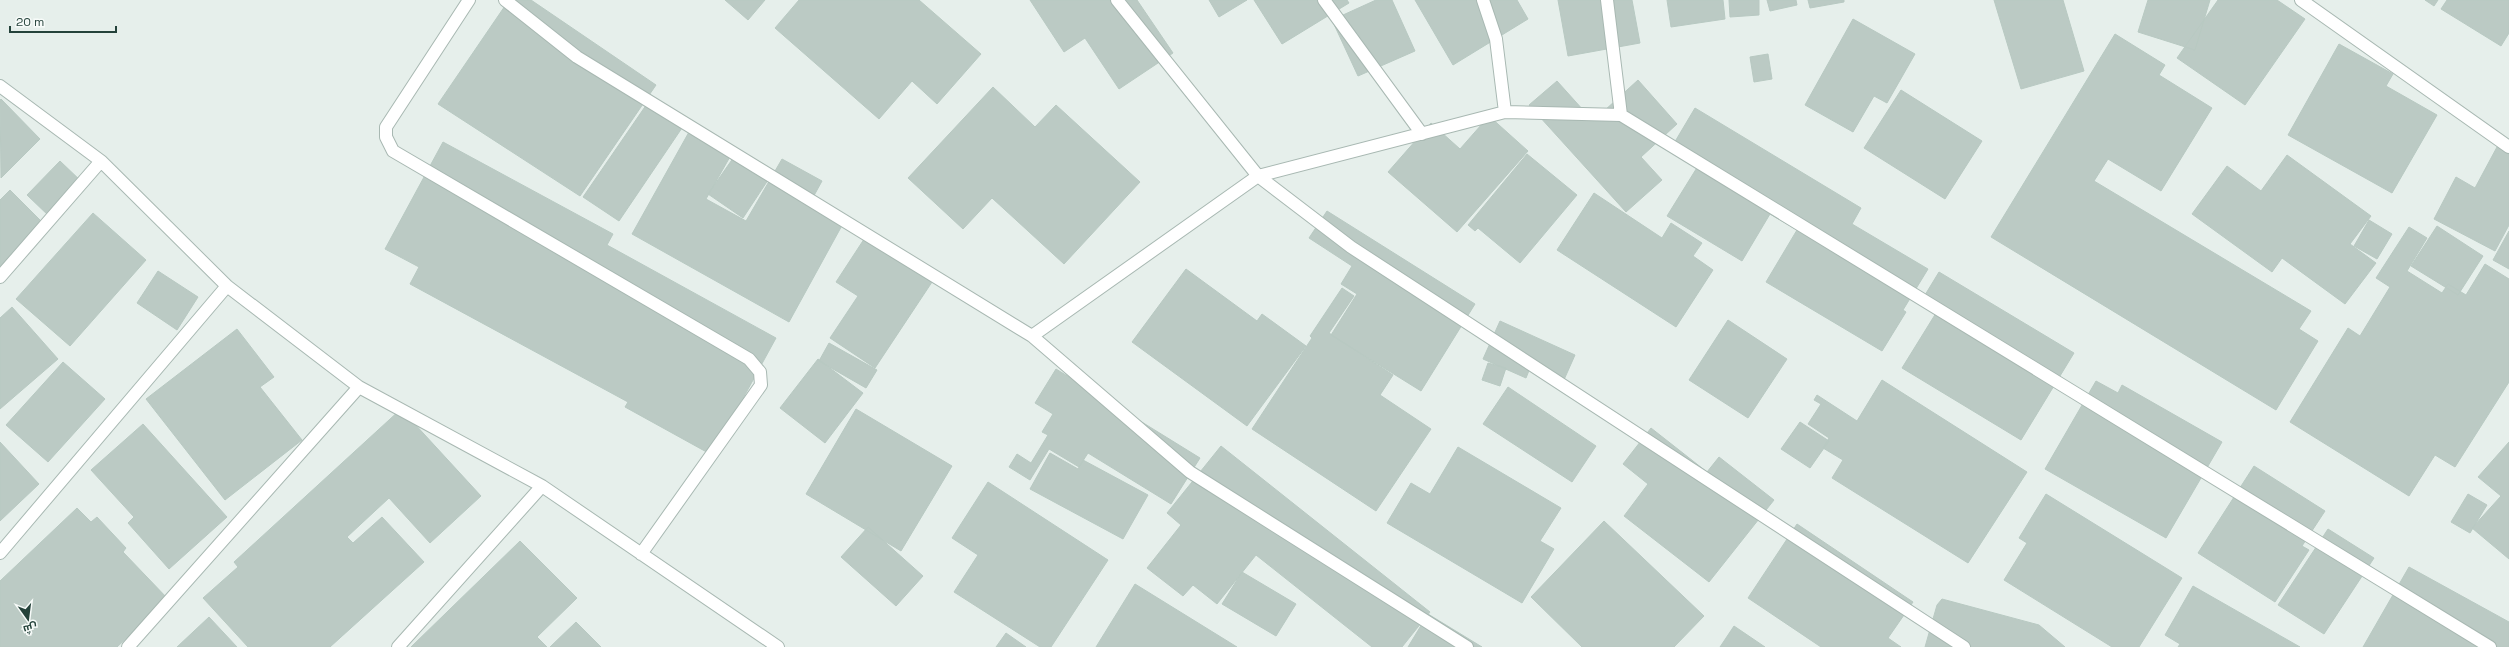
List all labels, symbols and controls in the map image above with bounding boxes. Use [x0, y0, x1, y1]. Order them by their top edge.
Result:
scale bar [10, 8, 116, 34]
text: 20 m [16, 14, 44, 30]
north arrow [8, 599, 48, 639]
text: ش [22, 620, 39, 637]

